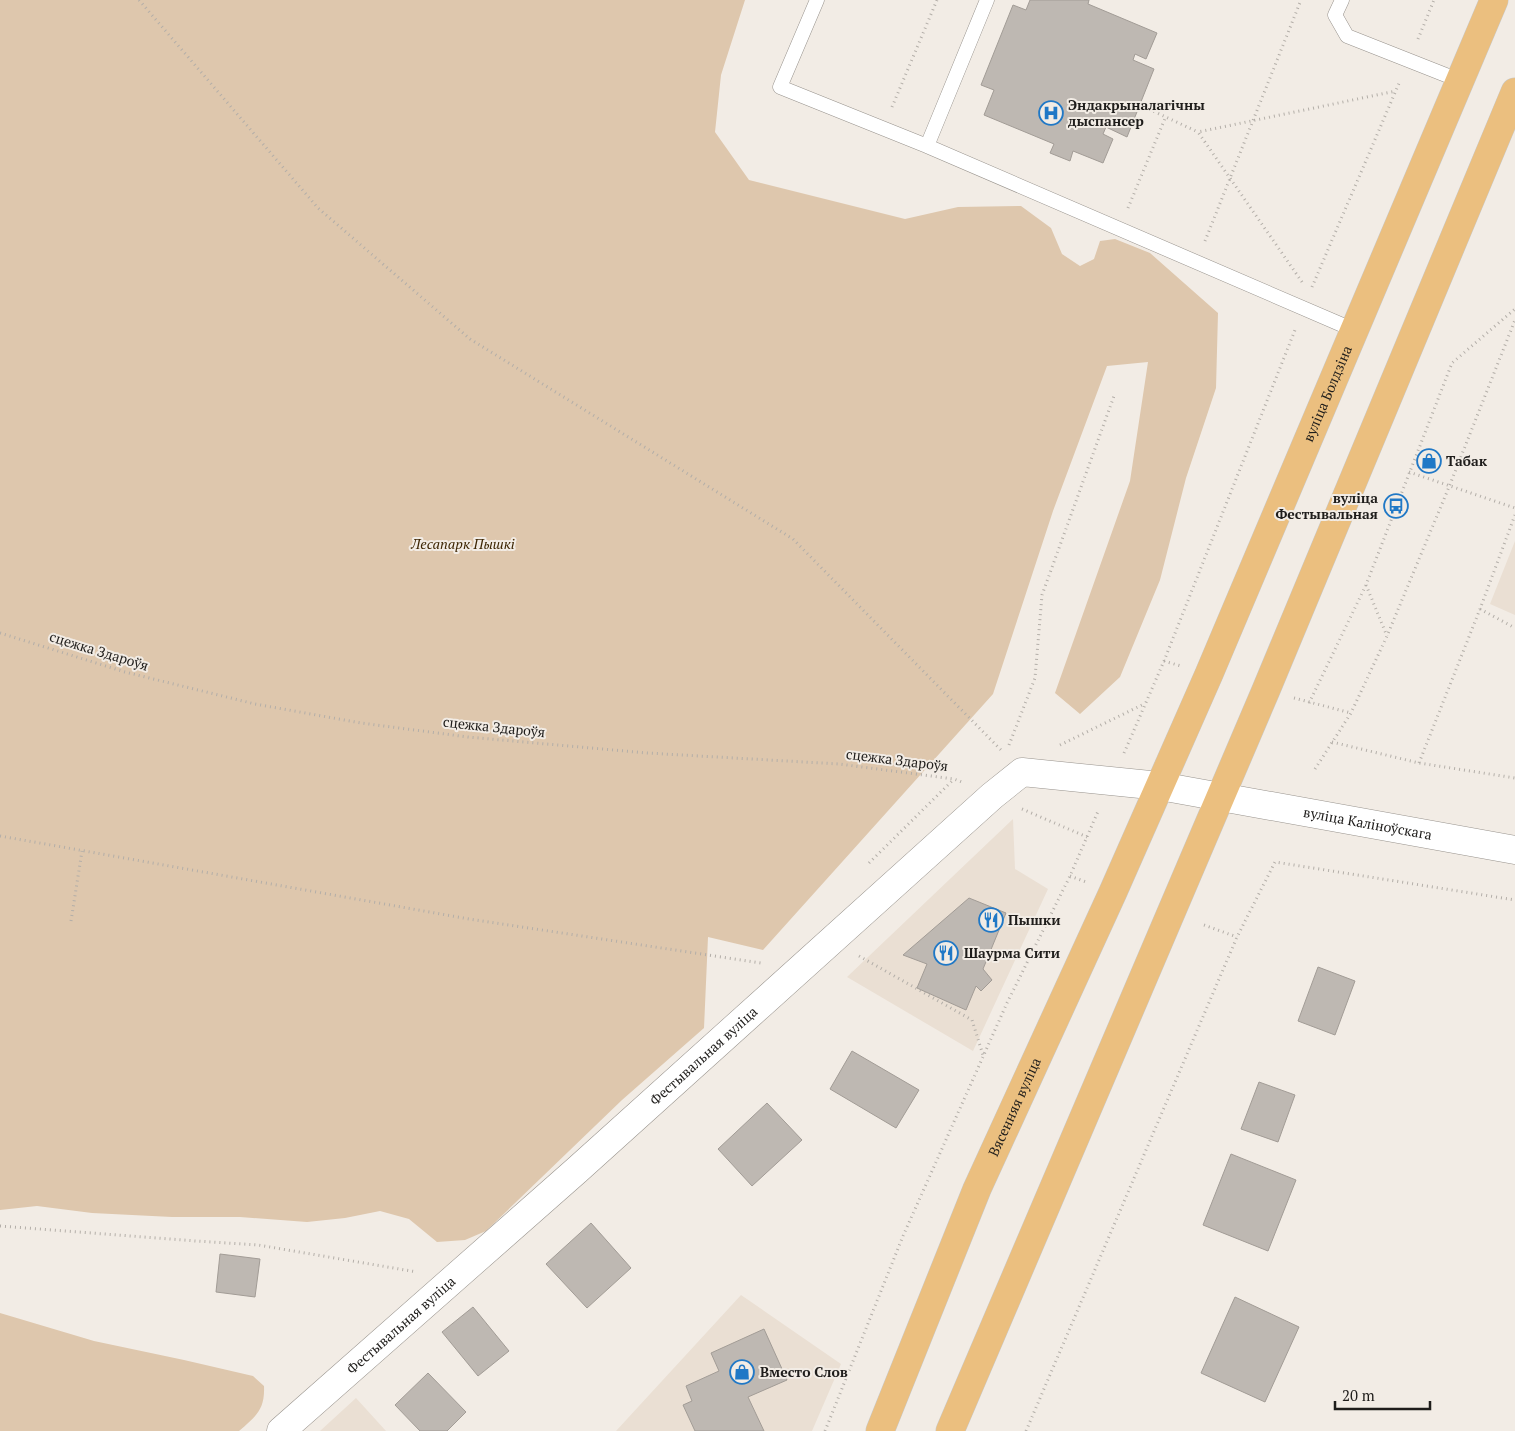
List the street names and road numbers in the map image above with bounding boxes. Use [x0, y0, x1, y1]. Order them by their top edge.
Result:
street label: вуліца Болдзіна [1298, 342, 1356, 445]
street label: сцежка Здароўя [47, 626, 151, 675]
street label: сцежка Здароўя [442, 712, 546, 741]
street label: сцежка Здароўя [845, 744, 949, 775]
street label: вуліца Каліноўскага [1302, 802, 1434, 844]
street label: Фестывальная вуліца [645, 1002, 761, 1109]
street label: Вясенняя вуліца [983, 1054, 1045, 1159]
street label: Фестывальная вуліца [342, 1272, 459, 1378]

